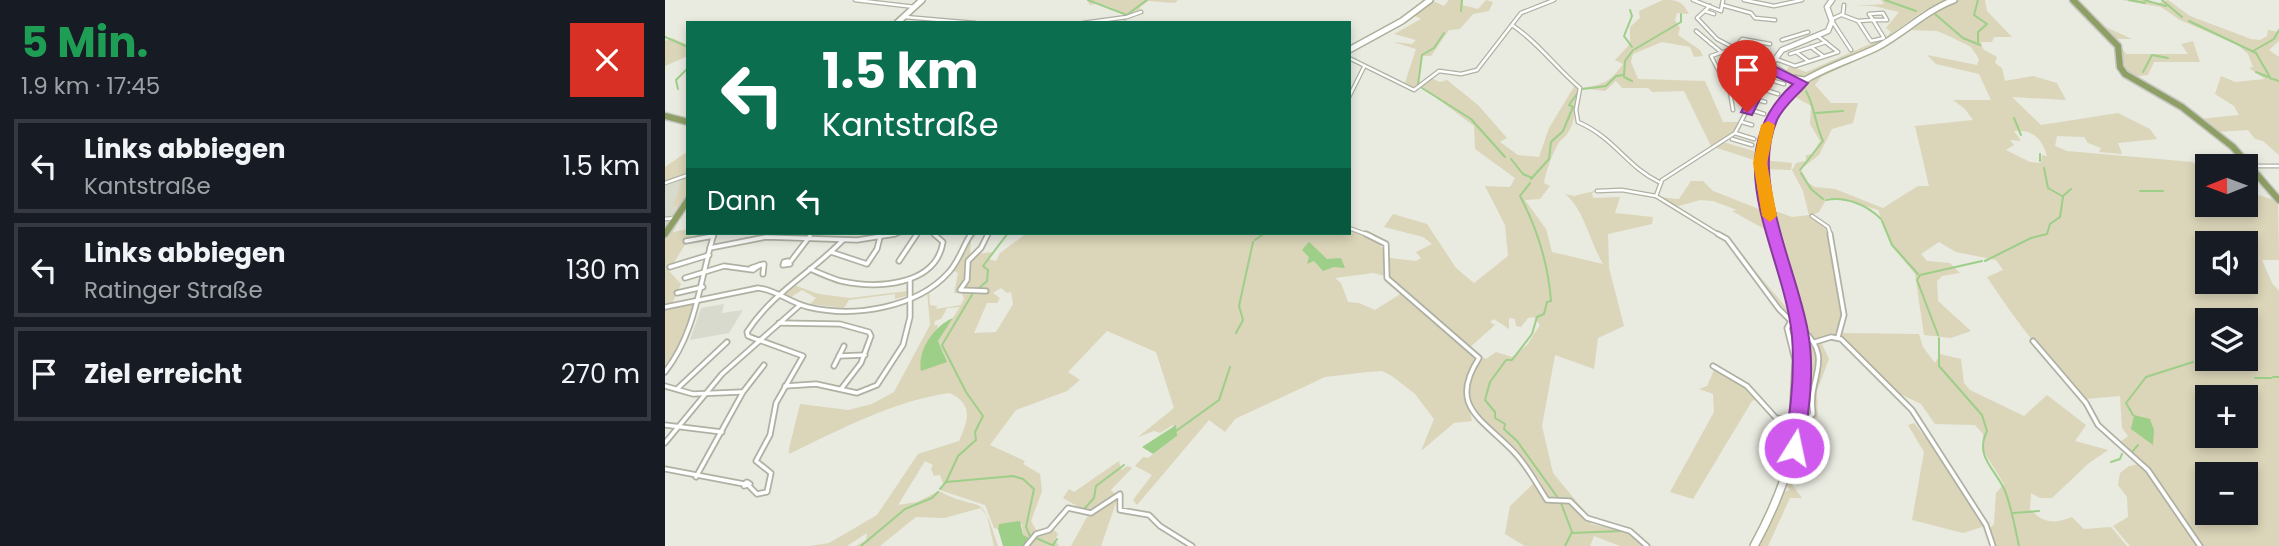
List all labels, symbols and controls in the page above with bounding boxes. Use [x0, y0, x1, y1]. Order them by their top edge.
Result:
text: 5 Min. [21, 13, 148, 72]
button: close [570, 23, 644, 97]
text: 1.5 km [822, 37, 979, 105]
pin [1717, 40, 1777, 112]
icon: left [707, 49, 798, 140]
icon: arrive [1728, 51, 1766, 89]
text: 1.9 km · 17:45 [21, 70, 160, 102]
text: Kantstraße [822, 102, 998, 147]
text: Links abbiegen [84, 131, 286, 167]
icon: left [25, 147, 63, 185]
text: 1.5 km [563, 148, 640, 184]
north arrow [2195, 154, 2257, 217]
map controls [2195, 154, 2258, 525]
text: Kantstraße [84, 170, 211, 202]
icon: left [790, 182, 828, 220]
text: Dann [707, 183, 776, 219]
button: sound [2195, 231, 2258, 294]
text: Links abbiegen [84, 235, 286, 271]
icon: left [25, 251, 63, 289]
text: 130 m [566, 252, 640, 288]
text: Ratinger Straße [84, 274, 263, 306]
button: layers [2195, 308, 2258, 371]
icon: arrive [25, 355, 63, 393]
text: Ziel erreicht [84, 356, 242, 392]
text: 270 m [561, 356, 640, 392]
button: + [2195, 385, 2258, 448]
position arrow [1757, 411, 1831, 485]
button: − [2195, 462, 2258, 525]

